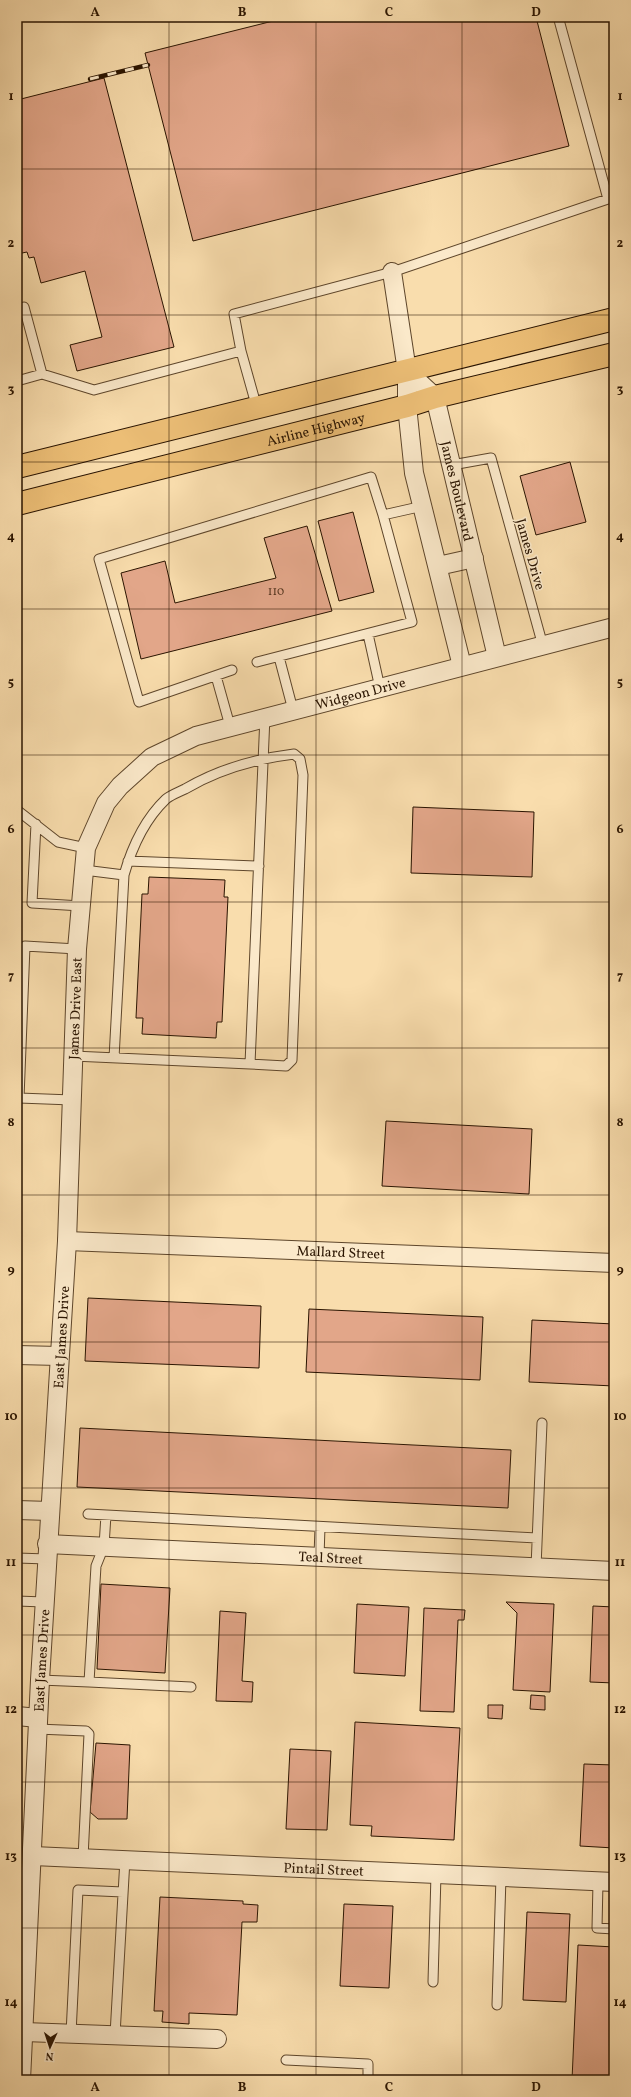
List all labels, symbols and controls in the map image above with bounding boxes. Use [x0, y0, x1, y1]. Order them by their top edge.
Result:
text: A [90, 4, 100, 22]
text: B [238, 4, 247, 22]
text: C [385, 4, 393, 22]
text: D [531, 4, 541, 22]
text: 1 [8, 88, 14, 106]
text: 1 [617, 88, 623, 106]
text: 2 [8, 235, 15, 253]
text: 2 [617, 235, 624, 253]
text: 3 [8, 381, 15, 399]
text: 3 [617, 381, 624, 399]
street label: Airline Highway [265, 409, 368, 452]
street label: James Boulevard [435, 439, 477, 543]
street label: James Drive [510, 516, 549, 593]
text: 4 [7, 528, 15, 546]
text: 4 [616, 528, 624, 546]
house number: 110 [268, 584, 284, 600]
text: 5 [8, 674, 14, 692]
street label: Widgeon Drive [314, 674, 408, 715]
text: 5 [617, 674, 623, 692]
text: 6 [7, 821, 15, 839]
text: 6 [616, 821, 624, 839]
street label: James Drive East [65, 957, 88, 1060]
text: 7 [8, 968, 14, 986]
text: 7 [617, 968, 623, 986]
text: 8 [7, 1114, 15, 1132]
text: 8 [616, 1114, 624, 1132]
street label: Mallard Street [296, 1242, 386, 1265]
text: 9 [7, 1261, 15, 1279]
text: 9 [616, 1261, 624, 1279]
street label: East James Drive [50, 1285, 75, 1389]
text: 10 [4, 1408, 18, 1426]
text: 10 [613, 1408, 627, 1426]
street label: Teal Street [298, 1548, 363, 1570]
text: 11 [6, 1554, 16, 1572]
text: 11 [615, 1554, 625, 1572]
street label: East James Drive [30, 1608, 55, 1712]
text: 12 [5, 1701, 17, 1719]
text: 12 [614, 1701, 626, 1719]
text: 13 [5, 1848, 17, 1866]
text: 13 [614, 1848, 626, 1866]
street label: Pintail Street [283, 1859, 364, 1882]
text: 14 [4, 1994, 18, 2012]
text: 14 [613, 1994, 627, 2012]
north arrow [30, 2027, 70, 2067]
text: N [45, 2048, 54, 2063]
text: A [90, 2079, 100, 2097]
text: B [238, 2079, 247, 2097]
text: C [385, 2079, 393, 2097]
text: D [531, 2079, 541, 2097]

